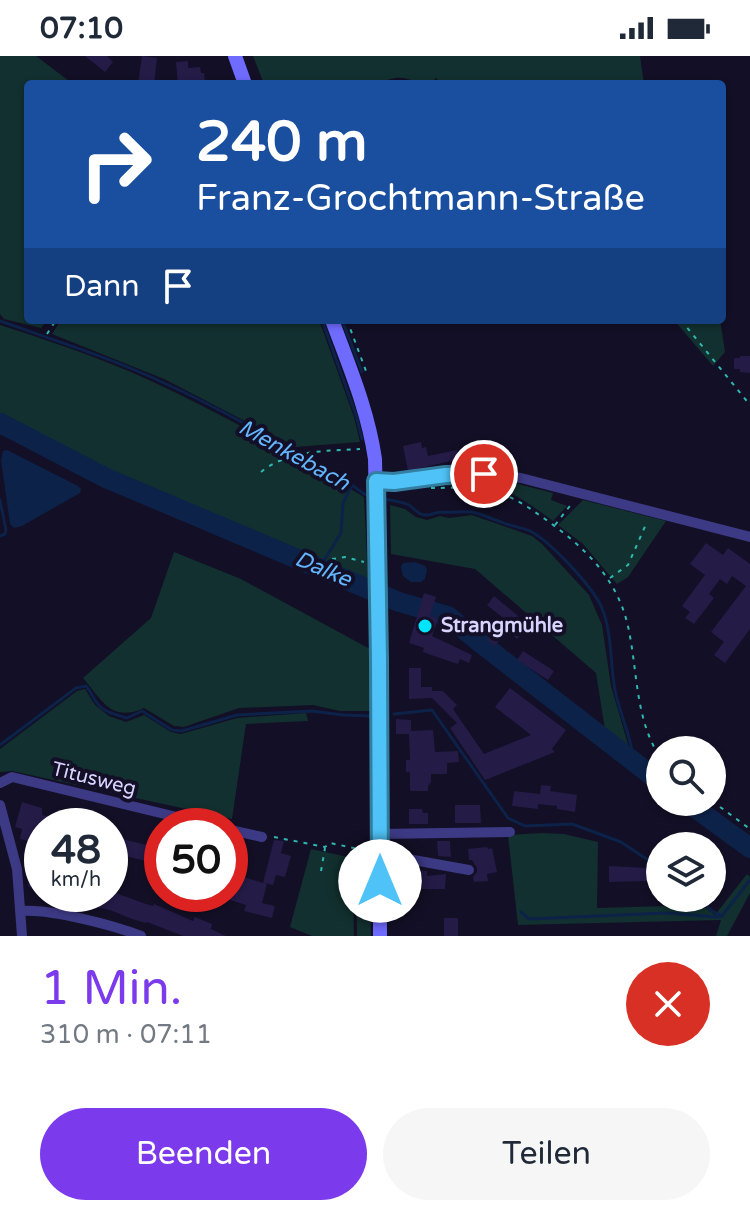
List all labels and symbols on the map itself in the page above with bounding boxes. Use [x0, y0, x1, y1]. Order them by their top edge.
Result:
water label: Menkebach [234, 414, 354, 496]
pin [450, 440, 518, 508]
water label: Dalke [291, 546, 356, 593]
place label: Strangmühle [441, 614, 563, 638]
marker: Strangmühle [416, 617, 434, 635]
street label: Titusweg [49, 757, 139, 801]
speed limit sign: 50 [144, 808, 248, 912]
position arrow [338, 839, 422, 923]

